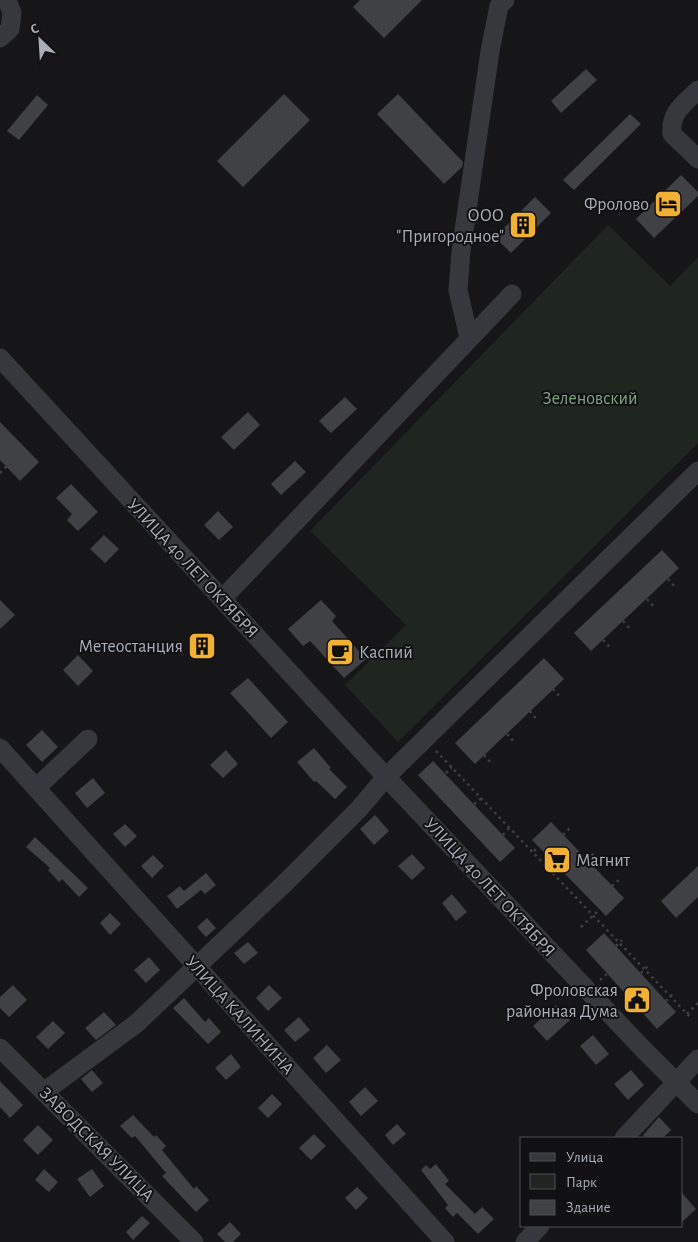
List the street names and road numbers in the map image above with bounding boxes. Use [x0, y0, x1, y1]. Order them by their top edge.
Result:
street label: УЛИЦА 40 ЛЕТ ОКТЯБРЯ [123, 496, 261, 642]
street label: УЛИЦА 40 ЛЕТ ОКТЯБРЯ [420, 815, 558, 961]
street label: УЛИЦА КАЛИНИНА [182, 953, 297, 1079]
street label: ЗАВОДСКАЯ УЛИЦА [36, 1084, 157, 1206]

